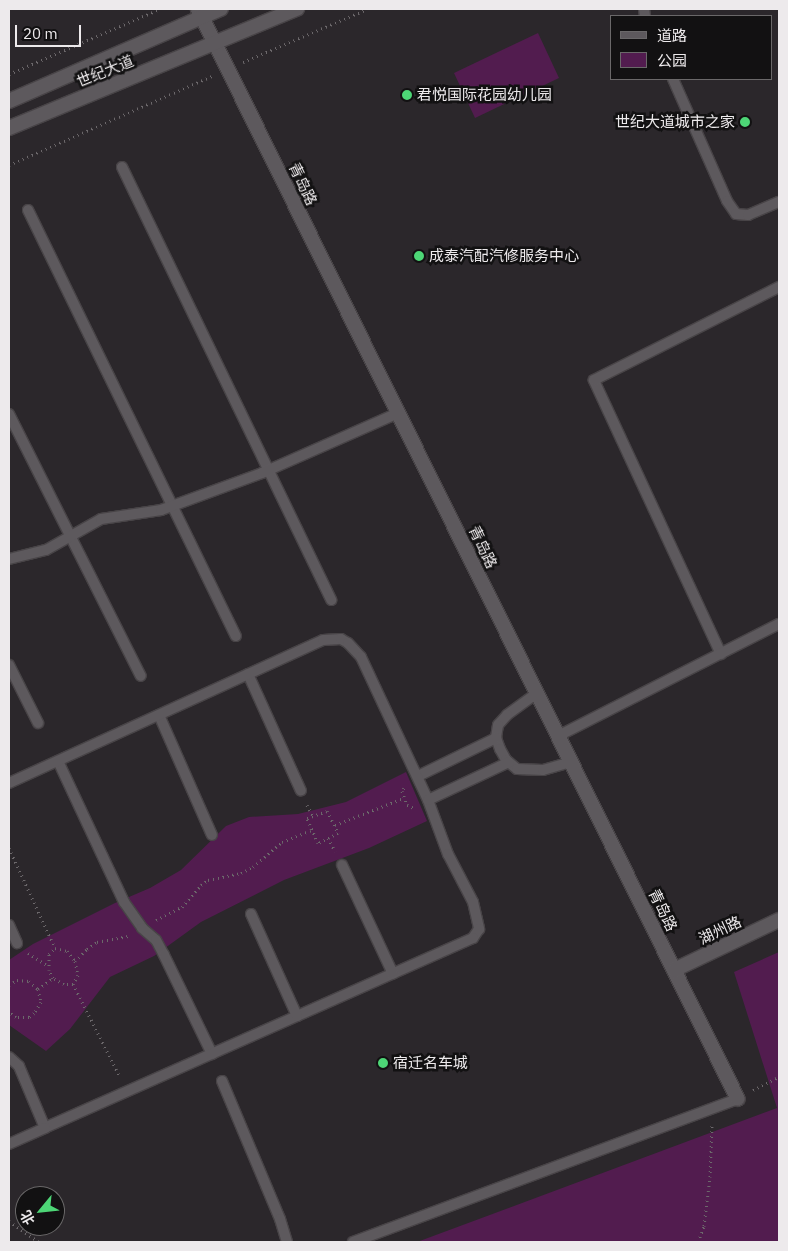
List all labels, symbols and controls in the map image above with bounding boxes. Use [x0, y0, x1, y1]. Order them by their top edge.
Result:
scale bar [18, 15, 84, 47]
legend [610, 15, 773, 80]
text: 20 m [23, 24, 58, 43]
text: 道路 [657, 26, 687, 45]
street label: 世纪大道 [74, 51, 136, 91]
text: 公园 [657, 51, 687, 70]
place label: 君悦国际花园幼儿园 [417, 86, 552, 104]
marker: 君悦国际花园幼儿园 [401, 89, 413, 101]
place label: 世纪大道城市之家 [615, 113, 735, 131]
marker: 世纪大道城市之家 [739, 116, 751, 128]
street label: 青岛路 [285, 160, 321, 208]
place label: 成泰汽配汽修服务中心 [429, 247, 579, 265]
marker: 成泰汽配汽修服务中心 [413, 250, 425, 262]
street label: 青岛路 [465, 523, 501, 571]
street label: 青岛路 [645, 886, 681, 934]
street label: 湖州路 [696, 912, 744, 948]
place label: 宿迁名车城 [393, 1054, 468, 1072]
marker: 宿迁名车城 [377, 1057, 389, 1069]
north arrow [15, 1186, 65, 1236]
text: 北 [16, 1207, 39, 1228]

